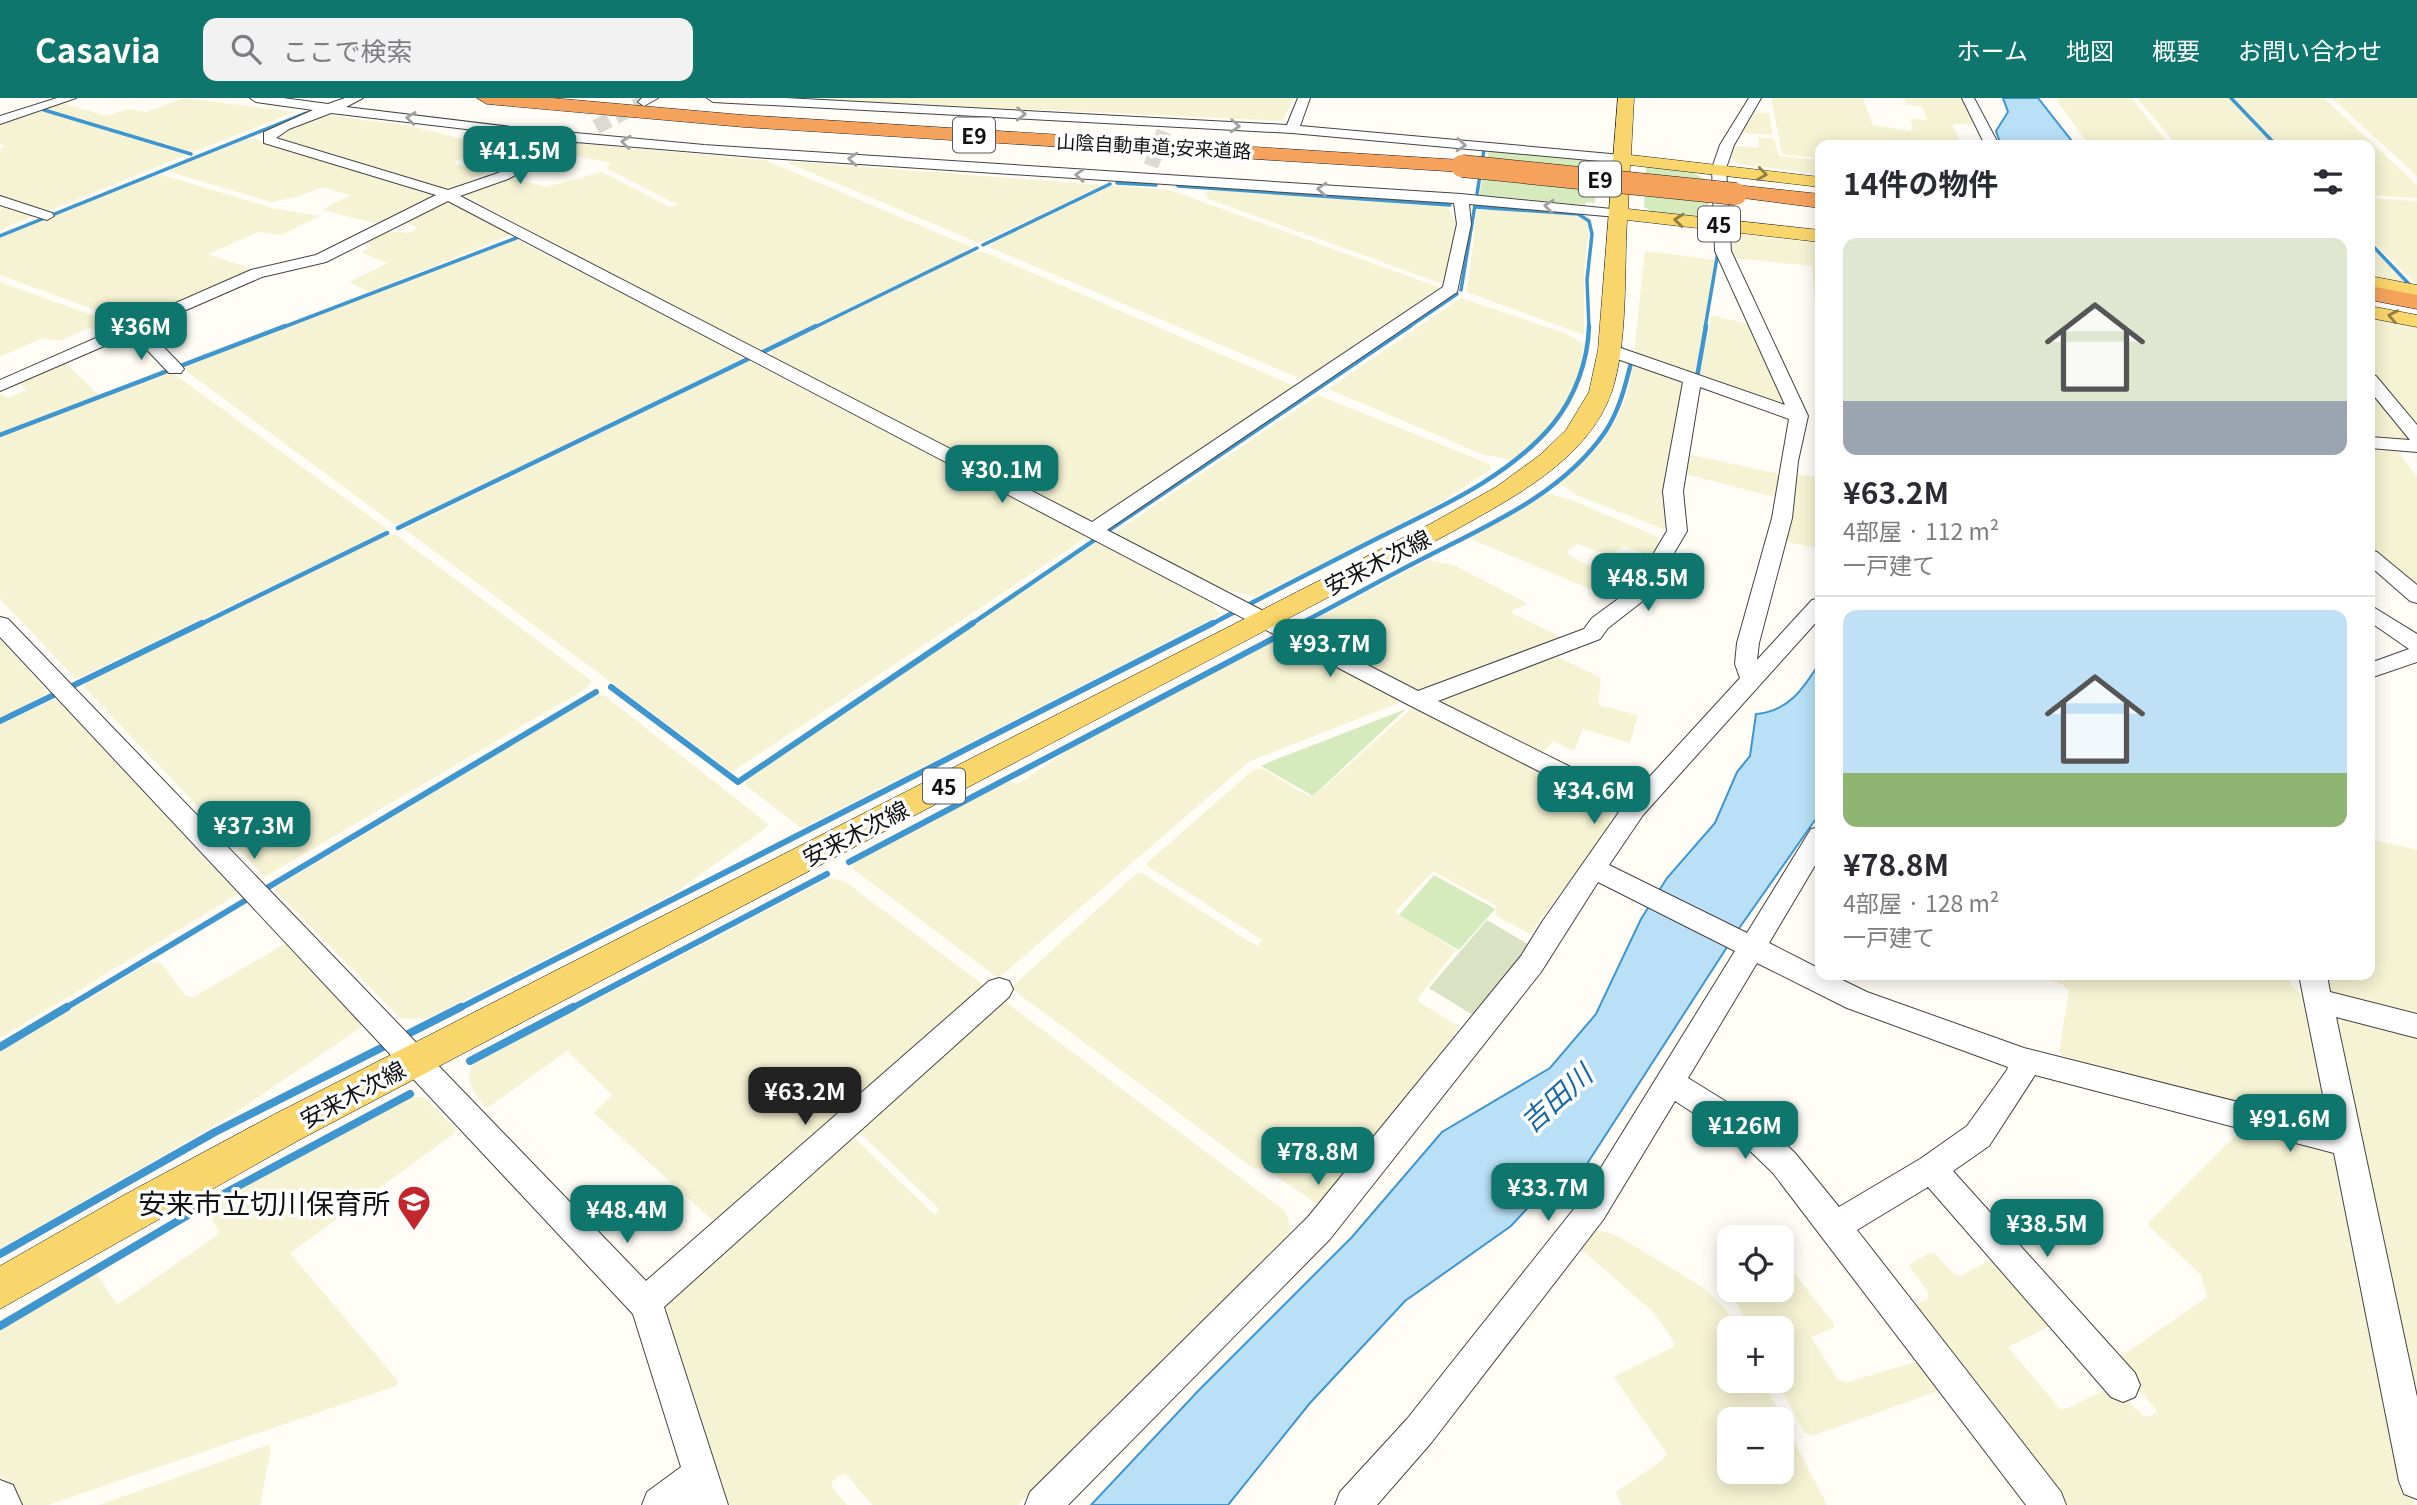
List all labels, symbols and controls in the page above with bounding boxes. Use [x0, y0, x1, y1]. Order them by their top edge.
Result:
search box [203, 18, 693, 81]
text: Casavia [35, 25, 161, 73]
icon: search [227, 30, 265, 68]
text: ここで検索 [283, 31, 413, 68]
text: ホーム [1957, 32, 2028, 67]
text: 地図 [2066, 32, 2114, 67]
text: 概要 [2152, 32, 2200, 67]
text: お問い合わせ [2238, 32, 2382, 67]
one-way arrow [1016, 107, 1027, 122]
one-way arrow [405, 111, 416, 126]
road number: E9 [953, 118, 995, 152]
one-way arrow [1230, 118, 1241, 133]
pin: ¥41.5M [463, 126, 577, 186]
street label: 山陰自動車道;安来道路 [1056, 126, 1252, 164]
text: ¥41.5M [479, 132, 561, 166]
one-way arrow [620, 135, 632, 150]
one-way arrow [1456, 137, 1467, 152]
one-way arrow [847, 152, 858, 167]
text: 14件の物件 [1843, 160, 1998, 204]
road number: E9 [1579, 162, 1621, 196]
icon: filters [2309, 163, 2347, 201]
one-way arrow [1757, 167, 1768, 182]
one-way arrow [1074, 168, 1085, 183]
one-way arrow [1317, 181, 1328, 196]
one-way arrow [1543, 199, 1554, 214]
road number: 45 [1698, 206, 1740, 242]
one-way arrow [1673, 212, 1685, 227]
icon: home [2032, 284, 2158, 410]
pin: ¥36M [100, 302, 182, 362]
text: ¥36M [111, 308, 171, 342]
one-way arrow [2387, 310, 2399, 325]
pin: ¥30.1M [945, 446, 1059, 505]
text: ¥30.1M [961, 451, 1043, 485]
text: ¥63.2M [1843, 469, 1949, 513]
text: 4部屋 · 112 m² [1843, 513, 1999, 547]
street label: 安来木次線 [1318, 520, 1436, 602]
text: 一戸建て [1843, 547, 1935, 581]
pin: ¥48.5M [1591, 554, 1705, 613]
text: ¥48.5M [1607, 559, 1689, 593]
pin: ¥93.7M [1273, 620, 1387, 679]
text: ¥93.7M [1289, 625, 1371, 659]
icon: home [2032, 656, 2158, 782]
pin: ¥34.6M [1537, 766, 1651, 826]
road number: 45 [923, 768, 965, 804]
text: ¥34.6M [1553, 772, 1635, 806]
street label: 安来木次線 [796, 791, 914, 873]
pin: ¥37.3M [197, 802, 311, 861]
text: ¥37.3M [213, 807, 295, 841]
text: ¥78.8M [1843, 841, 1949, 885]
text: 4部屋 · 128 m² [1843, 885, 1999, 919]
text: 一戸建て [1843, 919, 1935, 953]
street label: 安来木次線 [293, 1051, 411, 1135]
water label: 吉田川 [1510, 1052, 1602, 1140]
pin: ¥63.2M [748, 1068, 862, 1127]
text: ¥63.2M [764, 1073, 846, 1107]
pin: ¥91.6M [2233, 1094, 2347, 1154]
text: ¥91.6M [2249, 1100, 2331, 1134]
pin: ¥126M [1696, 1102, 1794, 1161]
text: ¥126M [1708, 1107, 1782, 1141]
pin: ¥78.8M [1261, 1128, 1375, 1187]
text: ¥78.8M [1277, 1133, 1359, 1167]
pin: ¥33.7M [1491, 1164, 1605, 1223]
text: ¥33.7M [1507, 1169, 1589, 1203]
place label: 安来市立切川保育所 [138, 1182, 390, 1222]
school or university icon: 安来市立切川保育所 [395, 1183, 433, 1232]
pin: ¥48.4M [570, 1186, 684, 1245]
text: ¥48.4M [586, 1191, 668, 1225]
pin: ¥38.5M [1990, 1200, 2104, 1259]
text: ¥38.5M [2006, 1205, 2088, 1239]
map controls [1717, 1225, 1794, 1484]
button: locate [1717, 1225, 1794, 1302]
button: + [1717, 1316, 1794, 1393]
button: − [1717, 1407, 1794, 1484]

